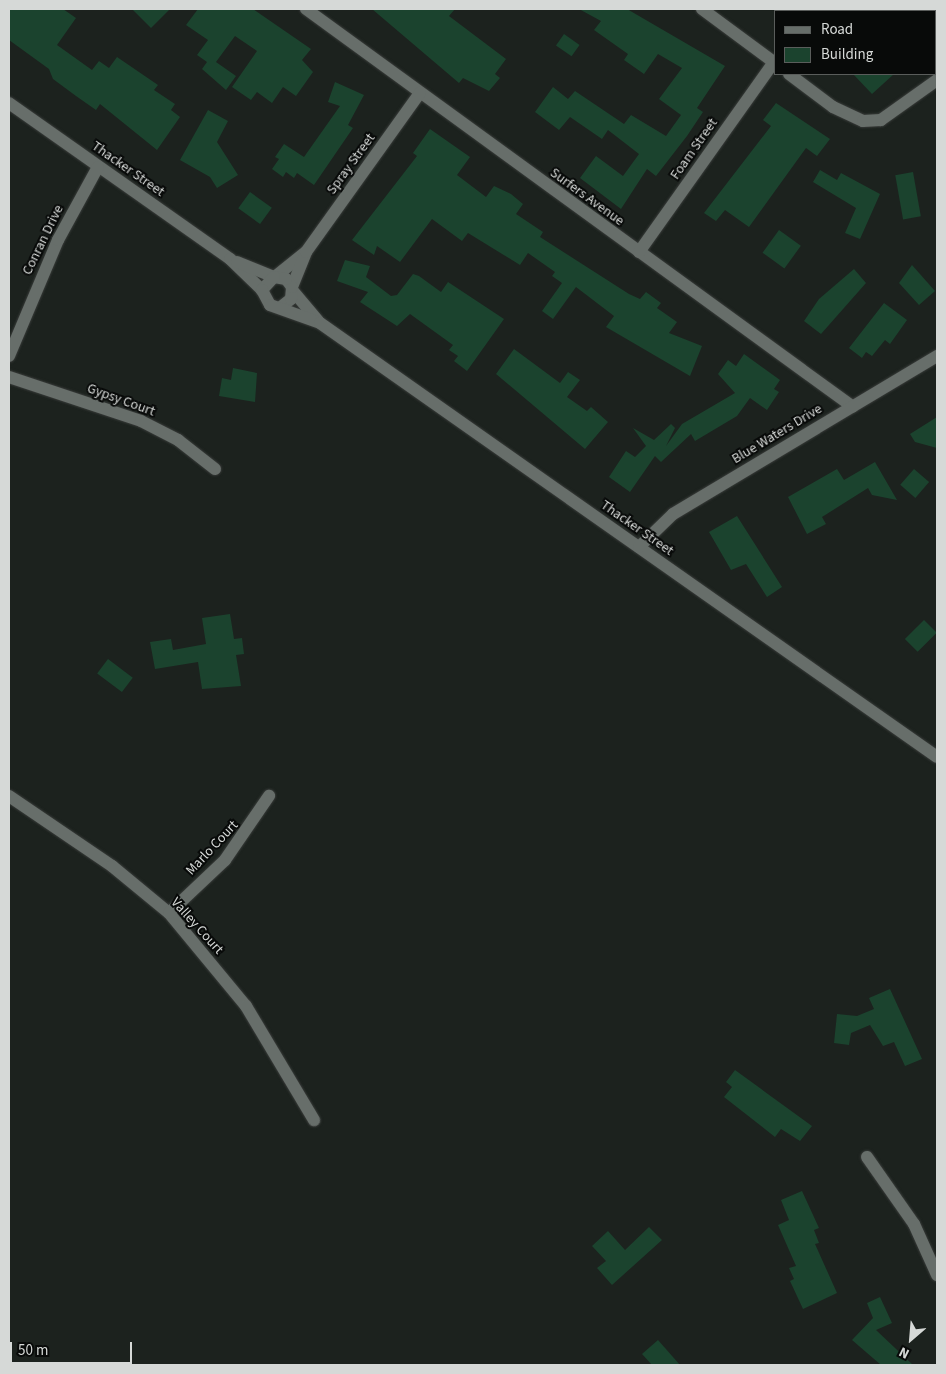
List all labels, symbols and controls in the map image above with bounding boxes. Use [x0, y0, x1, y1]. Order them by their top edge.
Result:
legend [774, 10, 936, 75]
text: Road [821, 19, 853, 40]
text: Building [821, 44, 873, 65]
street label: Foam Street [667, 115, 721, 183]
street label: Spray Street [323, 130, 379, 198]
street label: Thacker Street [88, 138, 168, 200]
street label: Surfers Avenue [547, 164, 627, 230]
street label: Conran Drive [19, 202, 67, 278]
street label: Gypsy Court [85, 380, 157, 420]
street label: Blue Waters Drive [729, 401, 825, 467]
street label: Thacker Street [597, 497, 677, 559]
street label: Marlo Court [182, 817, 242, 879]
street label: Valley Court [167, 894, 227, 958]
north arrow [886, 1314, 936, 1364]
scale bar [12, 1332, 135, 1364]
text: 50 m [18, 1340, 48, 1361]
text: N [896, 1341, 913, 1363]

